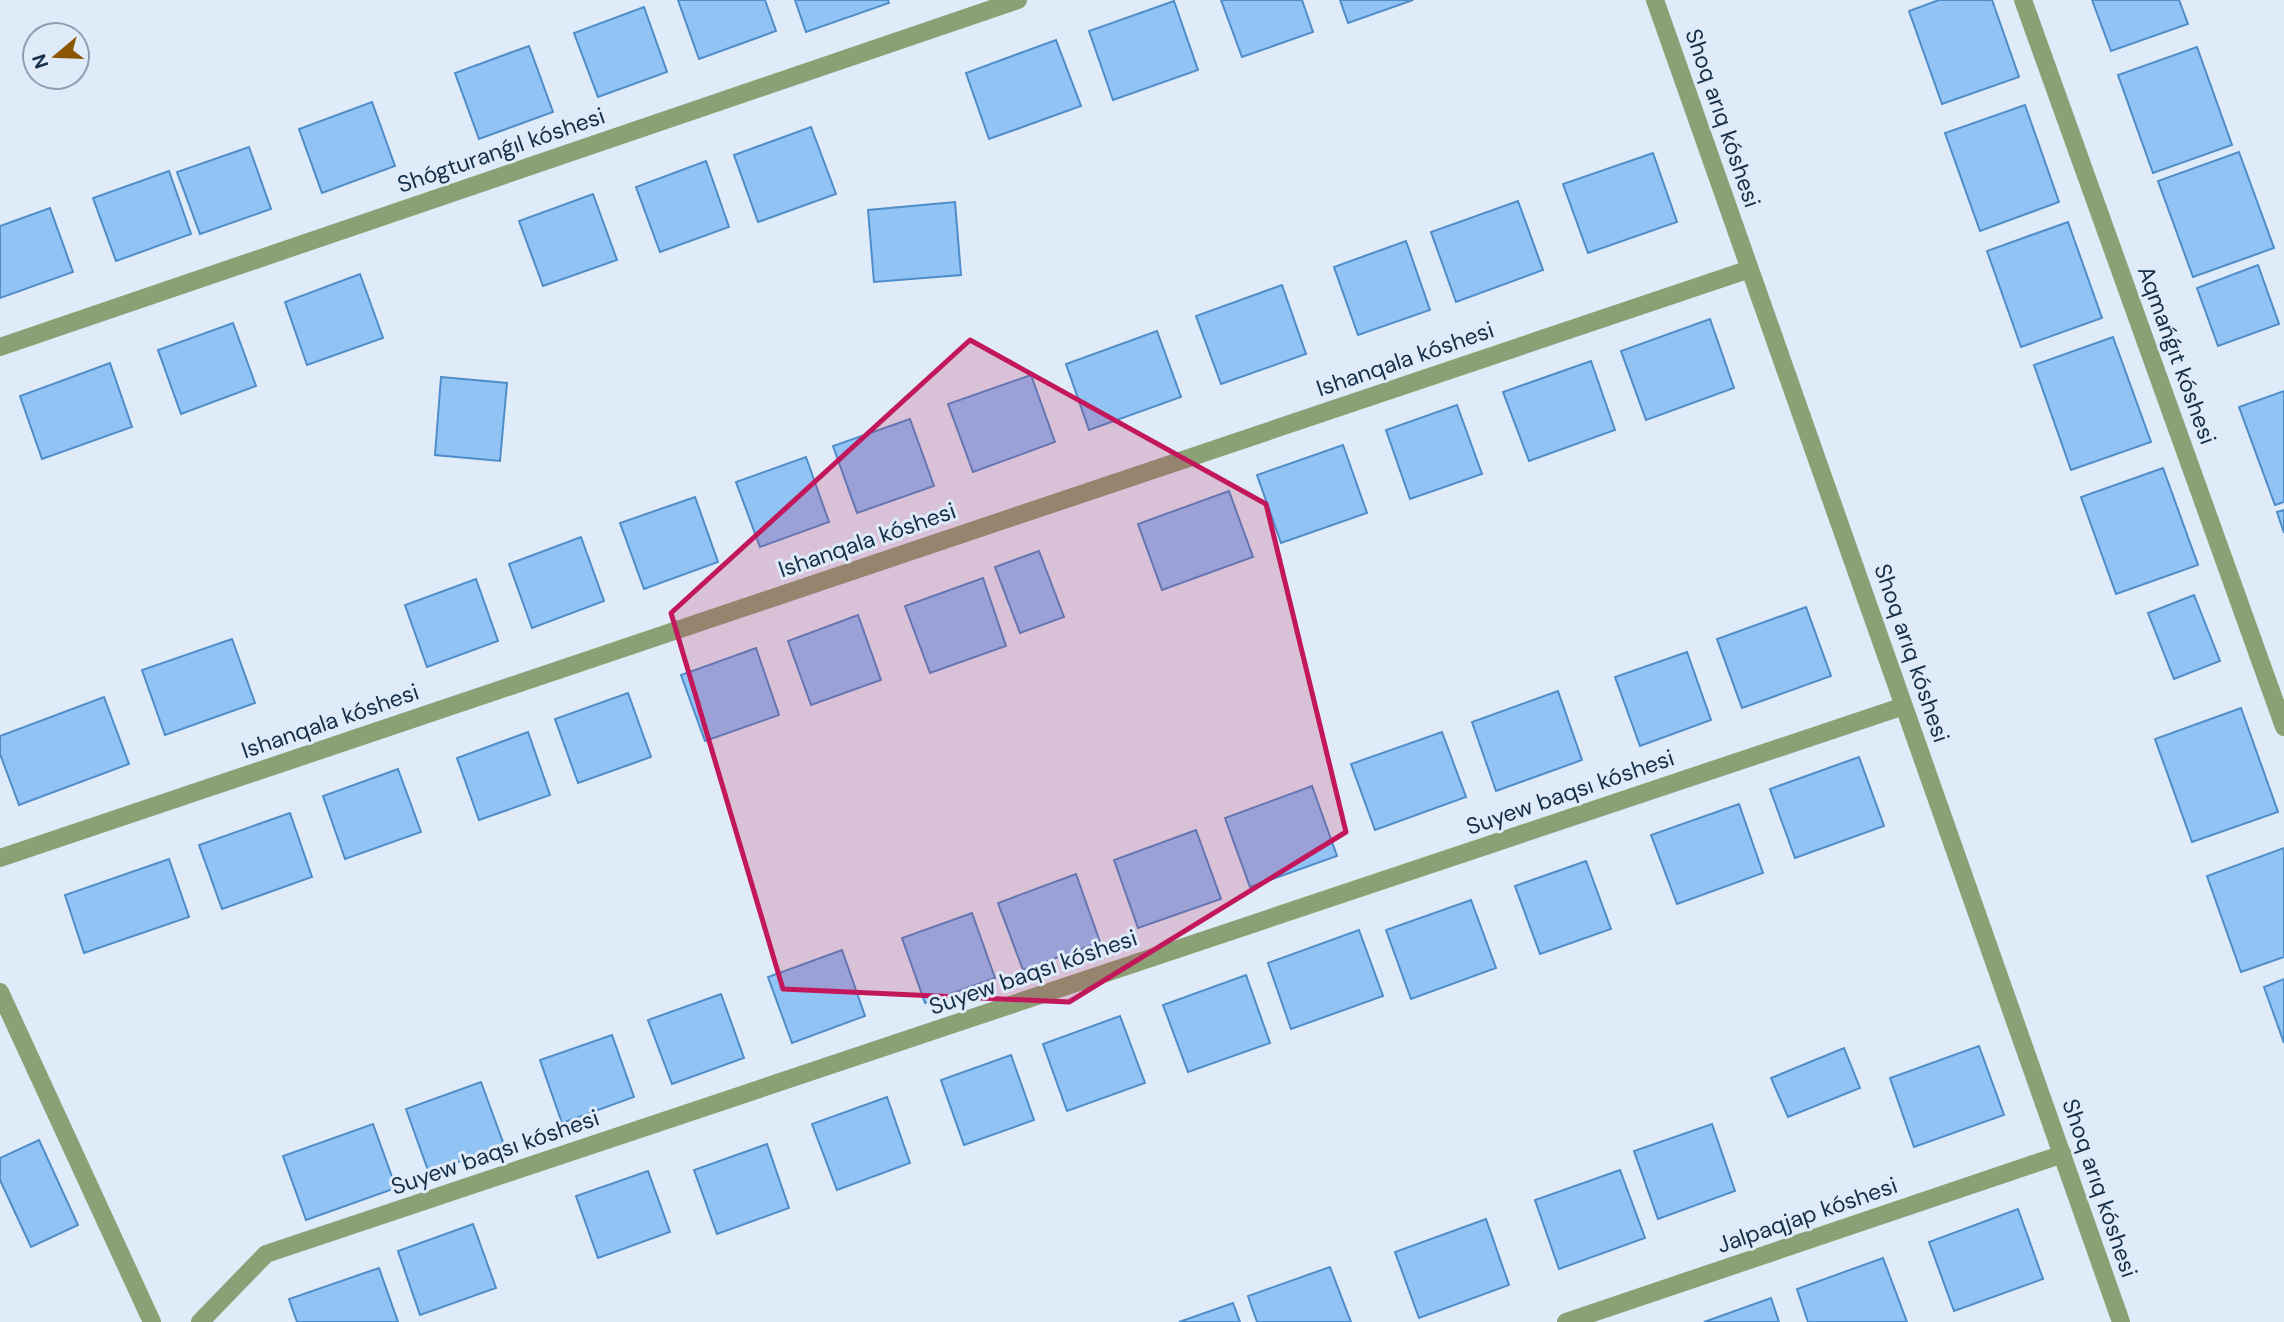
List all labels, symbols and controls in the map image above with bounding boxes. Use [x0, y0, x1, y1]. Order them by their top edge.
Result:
north arrow [21, 21, 91, 91]
street label: Shoq arıq kóshesi [1678, 25, 1768, 211]
text: N [26, 51, 54, 72]
street label: Shógturanǵıl kóshesi [393, 100, 609, 200]
street label: Aqmańǵıt kóshesi [2131, 262, 2223, 448]
street label: Ishanqala kóshesi [1312, 315, 1498, 403]
street label: Ishanqala kóshesi [774, 496, 960, 584]
street label: Shoq arıq kóshesi [1867, 560, 1957, 746]
street label: Ishanqala kóshesi [237, 677, 423, 765]
street label: Suyew baqsı kóshesi [1462, 742, 1678, 842]
street label: Suyew baqsı kóshesi [925, 922, 1141, 1022]
street label: Shoq arıq kóshesi [2055, 1095, 2145, 1281]
street label: Suyew baqsı kóshesi [387, 1102, 603, 1202]
street label: Jalpaqjap kóshesi [1713, 1170, 1901, 1260]

